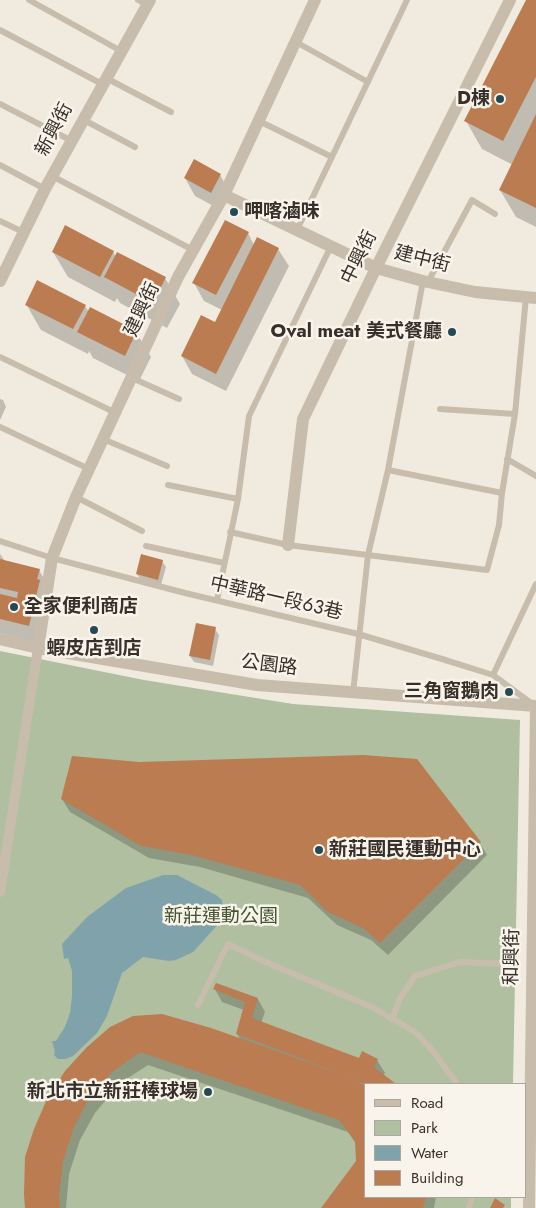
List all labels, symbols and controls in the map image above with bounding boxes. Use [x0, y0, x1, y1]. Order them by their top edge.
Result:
place label: D棟 [457, 88, 490, 110]
marker: D棟 [494, 93, 506, 105]
street label: 新興街 [32, 99, 78, 161]
place label: 呷喀滷味 [244, 201, 320, 223]
marker: 呷喀滷味 [228, 206, 240, 218]
street label: 中興街 [337, 227, 383, 289]
street label: 建中街 [392, 242, 452, 278]
street label: 建興街 [121, 279, 165, 341]
place label: Oval meat 美式餐廳 [271, 321, 442, 343]
marker: Oval meat 美式餐廳 [446, 326, 458, 338]
street label: 中華路一段63巷 [208, 573, 344, 625]
place label: 全家便利商店 [24, 596, 138, 618]
marker: 全家便利商店 [8, 601, 20, 613]
marker: 蝦皮店到店 [88, 624, 100, 636]
place label: 蝦皮店到店 [47, 638, 141, 660]
street label: 公園路 [239, 651, 299, 681]
place label: 三角窗鵝肉 [404, 681, 499, 703]
marker: 三角窗鵝肉 [503, 686, 515, 698]
place label: 新莊國民運動中心 [329, 839, 481, 861]
marker: 新莊國民運動中心 [313, 844, 325, 856]
park label: 新莊運動公園 [164, 906, 278, 928]
street label: 和興街 [501, 928, 525, 986]
place label: 新北市立新莊棒球場 [27, 1081, 198, 1103]
legend [364, 1083, 526, 1198]
marker: 新北市立新莊棒球場 [202, 1086, 214, 1098]
text: Road [411, 1092, 443, 1114]
text: Park [411, 1117, 438, 1139]
text: Water [411, 1142, 448, 1164]
text: Building [411, 1167, 463, 1189]

